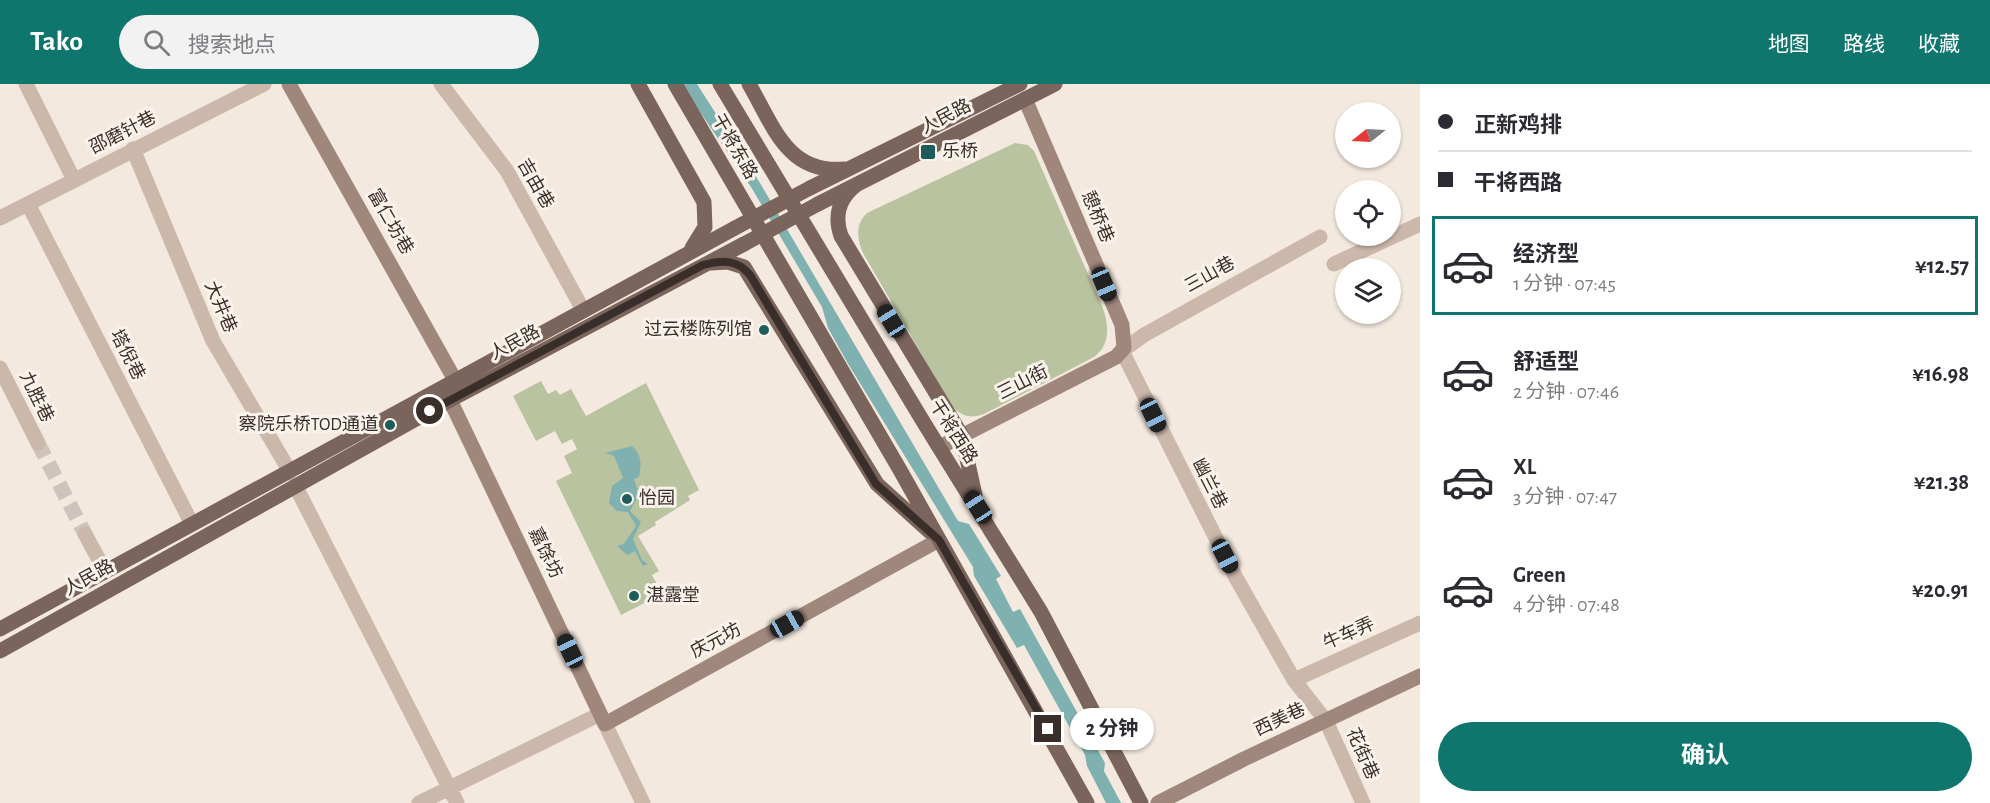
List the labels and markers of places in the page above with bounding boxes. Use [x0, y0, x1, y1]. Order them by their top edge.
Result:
place label: 乐桥 [942, 141, 978, 161]
marker: 乐桥 [919, 143, 937, 161]
place label: 过云楼陈列馆 [644, 319, 752, 339]
marker: 过云楼陈列馆 [757, 323, 771, 337]
place label: 察院乐桥TOD通道 [239, 414, 378, 434]
marker: 察院乐桥TOD通道 [383, 418, 397, 432]
place label: 怡园 [639, 488, 675, 508]
marker: 怡园 [620, 492, 634, 506]
place label: 湛露堂 [646, 585, 700, 605]
marker: 湛露堂 [627, 589, 641, 603]

